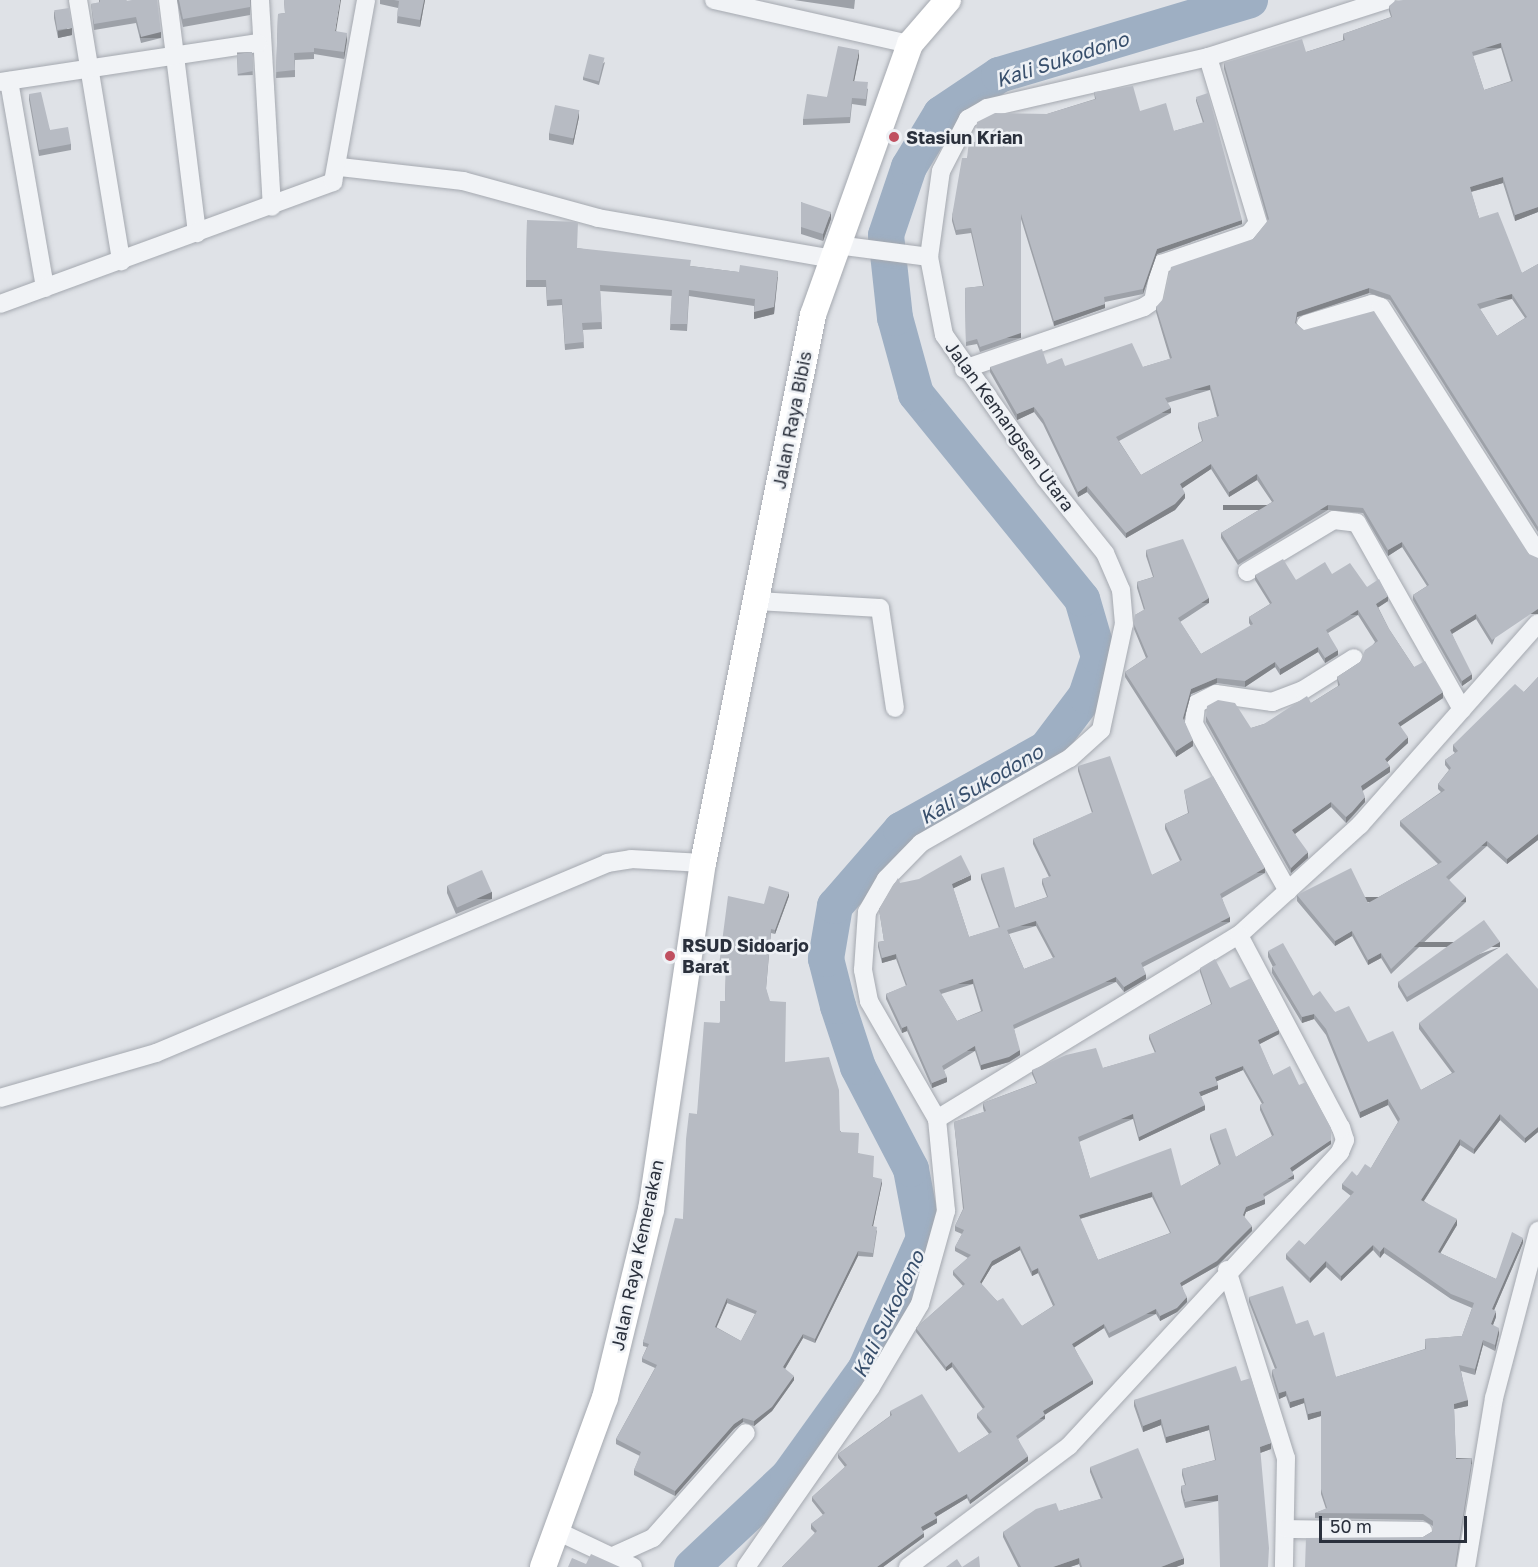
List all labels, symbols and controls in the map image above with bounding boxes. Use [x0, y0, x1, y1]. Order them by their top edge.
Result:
water label: Kali Sukodono [993, 26, 1131, 92]
place label: Stasiun Krian [906, 126, 1023, 148]
marker: Stasiun Krian [887, 130, 901, 144]
street label: Jalan Kemangsen Utara [941, 337, 1079, 515]
street label: Jalan Raya Bibis [768, 349, 816, 491]
water label: Kali Sukodono [915, 739, 1047, 829]
place label: RSUD Sidoarjo Barat [682, 935, 809, 978]
marker: RSUD Sidoarjo Barat [663, 949, 677, 963]
street label: Jalan Raya Kemerakan [606, 1157, 668, 1353]
water label: Kali Sukodono [847, 1247, 929, 1381]
scale bar [1322, 1504, 1470, 1542]
text: 50 m [1330, 1515, 1372, 1537]

